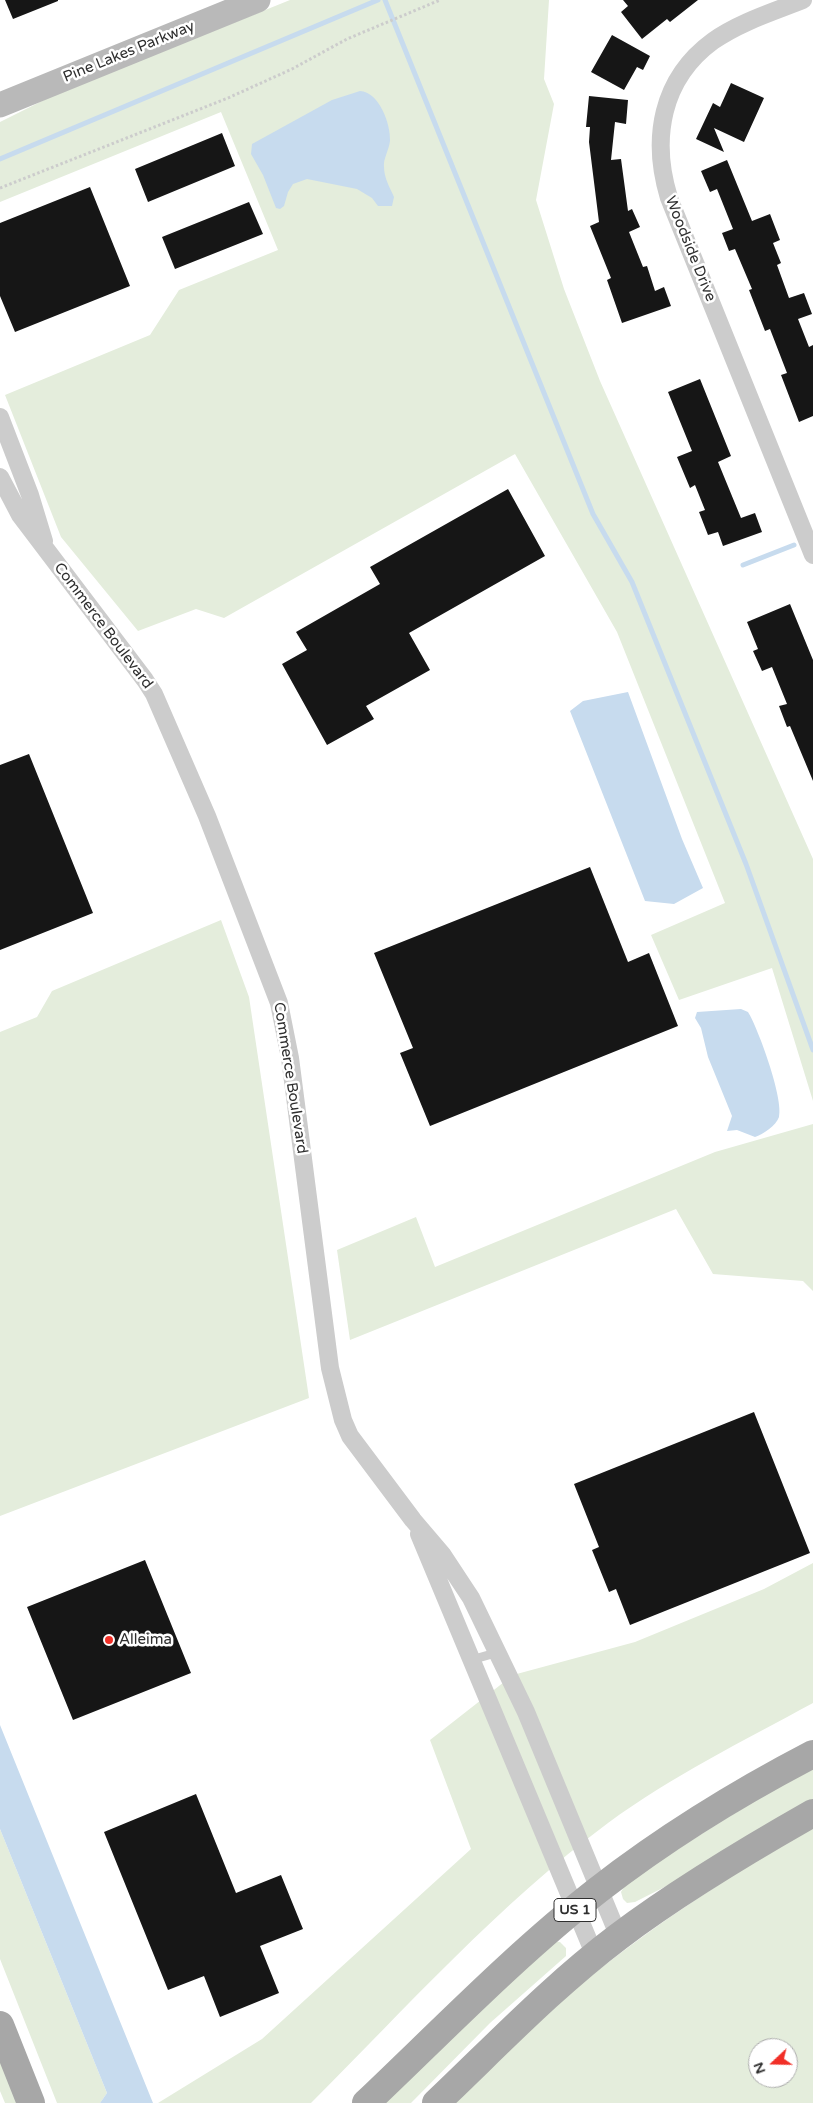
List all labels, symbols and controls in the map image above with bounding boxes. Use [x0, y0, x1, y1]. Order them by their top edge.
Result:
street label: Pine Lakes Parkway [61, 17, 197, 87]
street label: Woodside Drive [661, 194, 719, 304]
street label: Commerce Boulevard [50, 559, 156, 693]
street label: Commerce Boulevard [269, 1001, 311, 1155]
place label: Alleima [119, 1631, 172, 1649]
marker: Alleima [103, 1634, 115, 1646]
road number: US 1 [554, 1898, 596, 1922]
north arrow [748, 2038, 798, 2088]
text: N [750, 2060, 769, 2076]

